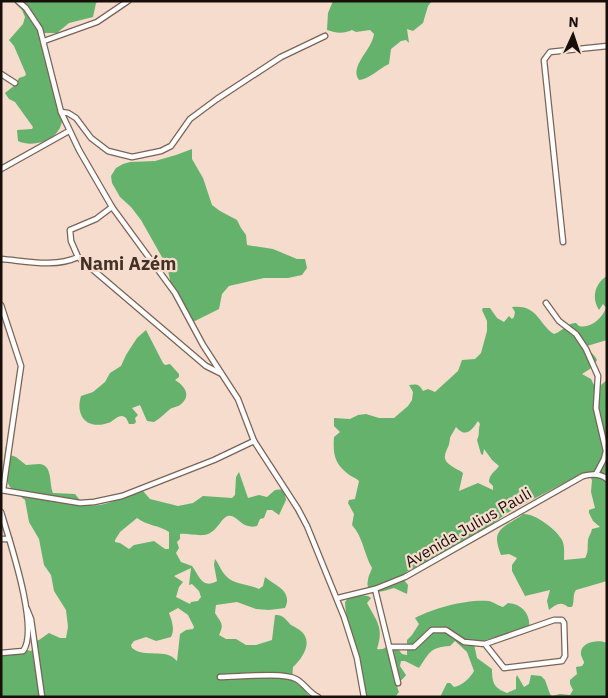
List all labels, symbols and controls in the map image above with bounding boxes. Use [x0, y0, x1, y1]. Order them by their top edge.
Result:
north arrow [548, 10, 598, 60]
text: N [568, 13, 579, 31]
district label: Nami Azém [80, 252, 176, 275]
street label: Avenida Julius Pauli [401, 483, 535, 571]

